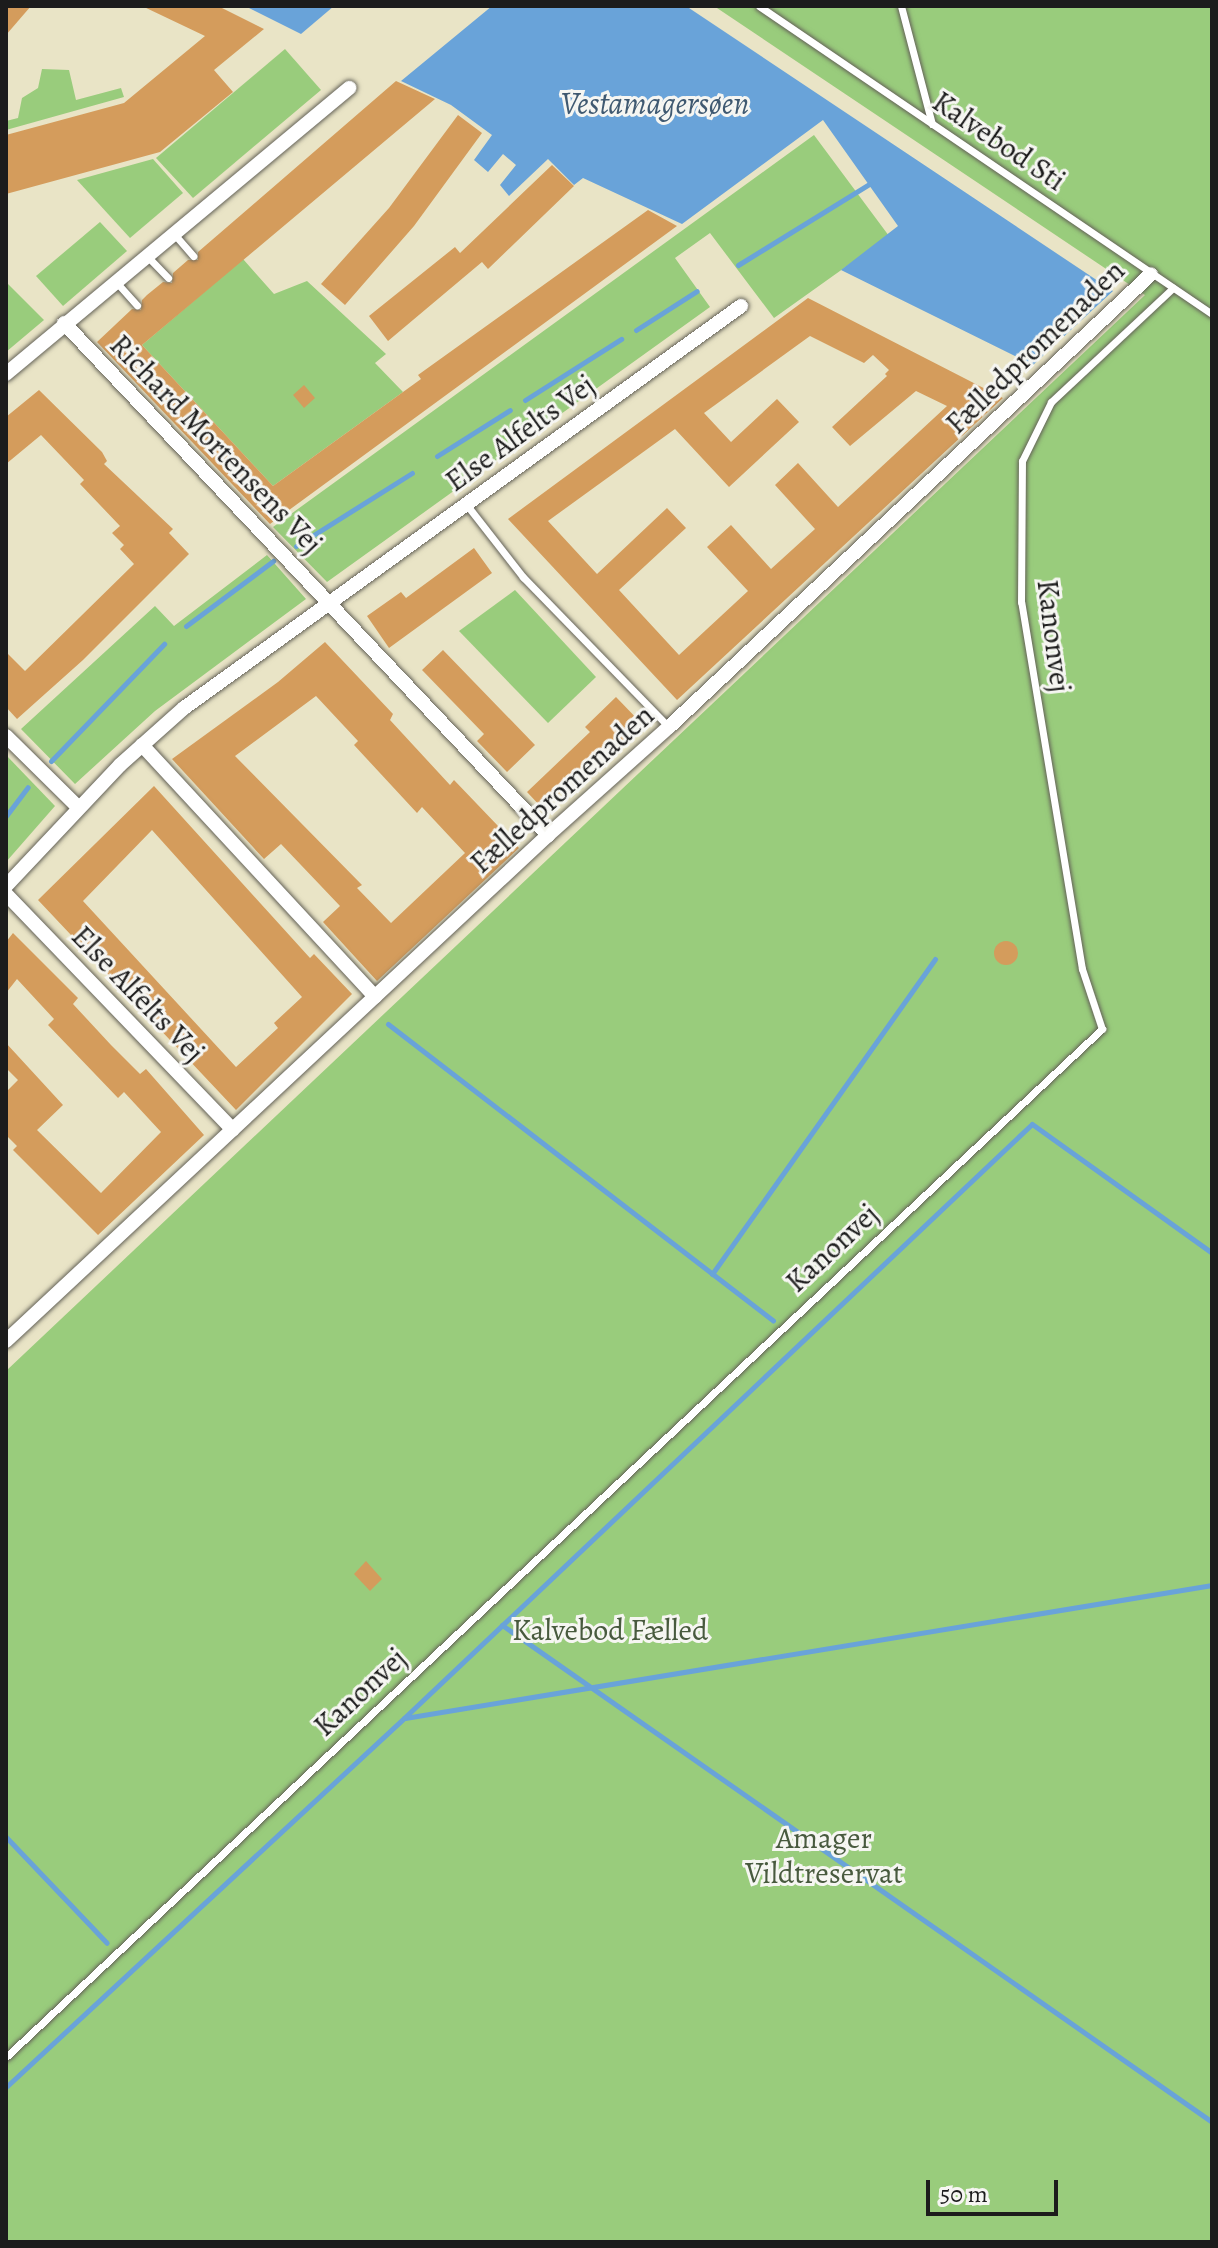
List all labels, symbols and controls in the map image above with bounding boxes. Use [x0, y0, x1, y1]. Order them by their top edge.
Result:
street label: Kalvebod Sti [926, 83, 1072, 199]
water label: Vestamagersøen [561, 84, 749, 122]
street label: Fælledpromenaden [938, 253, 1132, 441]
street label: Richard Mortensens Vej [102, 327, 330, 561]
street label: Else Alfelts Vej [438, 367, 602, 499]
street label: Kanonvej [1029, 577, 1079, 695]
street label: Fælledpromenaden [463, 697, 661, 881]
street label: Else Alfelts Vej [64, 918, 212, 1070]
street label: Kanonvej [778, 1196, 886, 1300]
park label: Kalvebod Fælled [512, 1612, 708, 1648]
street label: Kanonvej [306, 1640, 414, 1744]
park label: Amager Vildtreservat [745, 1820, 903, 1890]
scale bar [930, 2164, 1062, 2214]
text: 50 m [940, 2178, 988, 2210]

